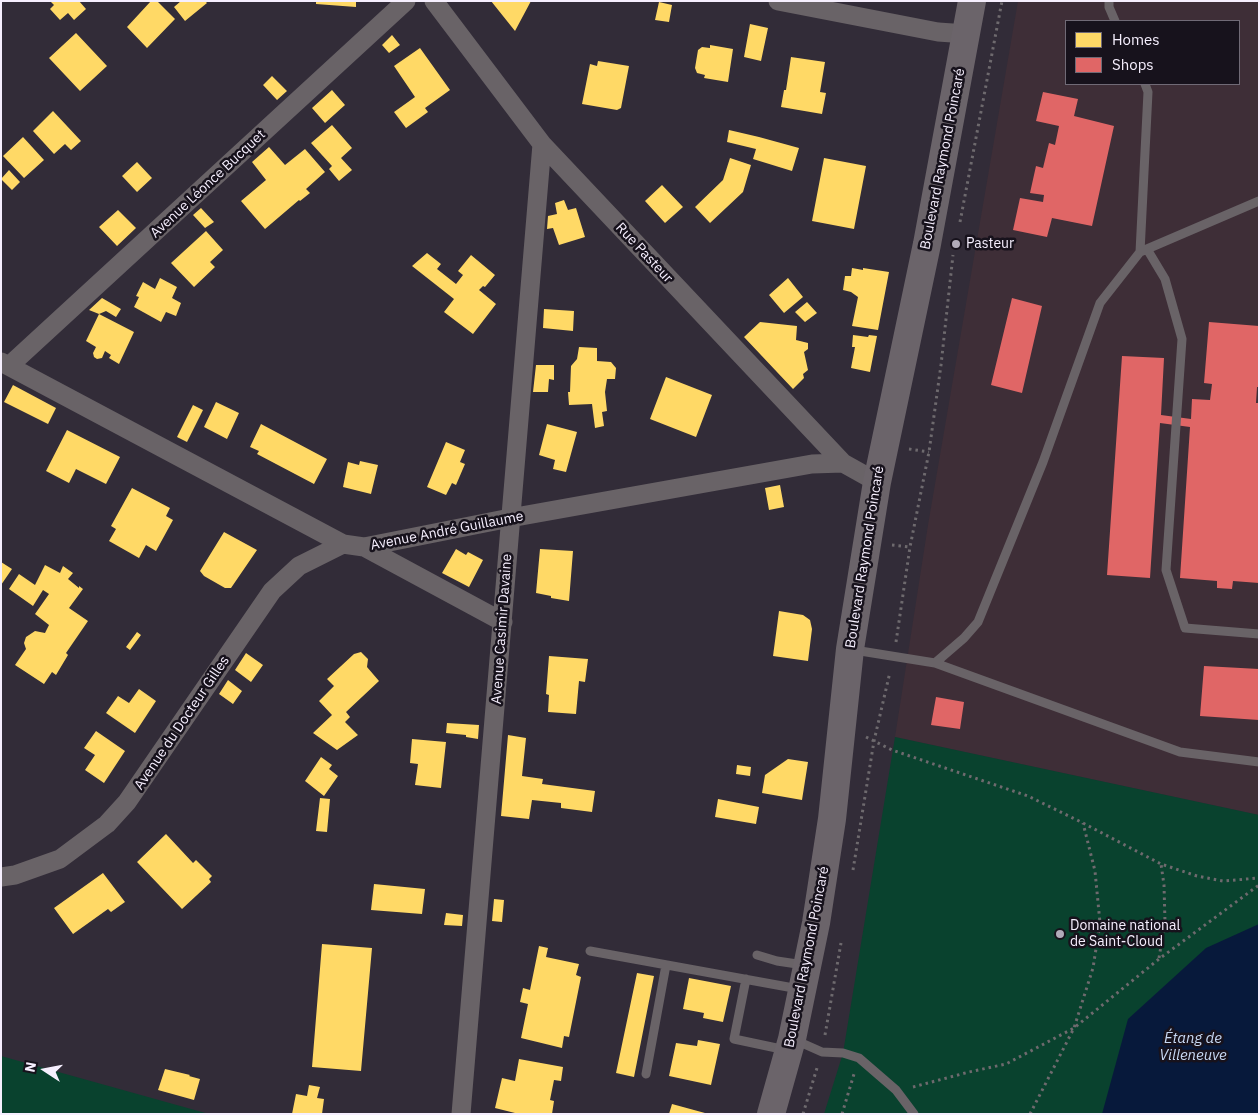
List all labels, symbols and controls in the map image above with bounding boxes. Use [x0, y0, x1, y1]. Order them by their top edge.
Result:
legend [1065, 20, 1240, 85]
text: Homes [1112, 30, 1160, 49]
text: Shops [1112, 55, 1154, 74]
street label: Boulevard Raymond Poincaré [917, 67, 969, 251]
street label: Avenue Léonce Bucquet [147, 126, 269, 242]
street label: Rue Pasteur [612, 219, 676, 287]
place label: Pasteur [966, 236, 1014, 252]
marker: Pasteur [950, 238, 962, 250]
street label: Boulevard Raymond Poincaré [842, 465, 888, 649]
street label: Avenue André Guillaume [369, 508, 525, 554]
street label: Avenue Casimir Davaine [488, 553, 516, 705]
street label: Avenue du Docteur Gilles [131, 653, 233, 793]
street label: Boulevard Raymond Poincaré [781, 865, 833, 1049]
place label: Domaine national de Saint-Cloud [1070, 918, 1180, 950]
marker: Domaine national de Saint-Cloud [1054, 928, 1066, 940]
water label: Étang de Villeneuve [1159, 1030, 1227, 1065]
north arrow [20, 1045, 70, 1095]
text: N [20, 1060, 40, 1074]

